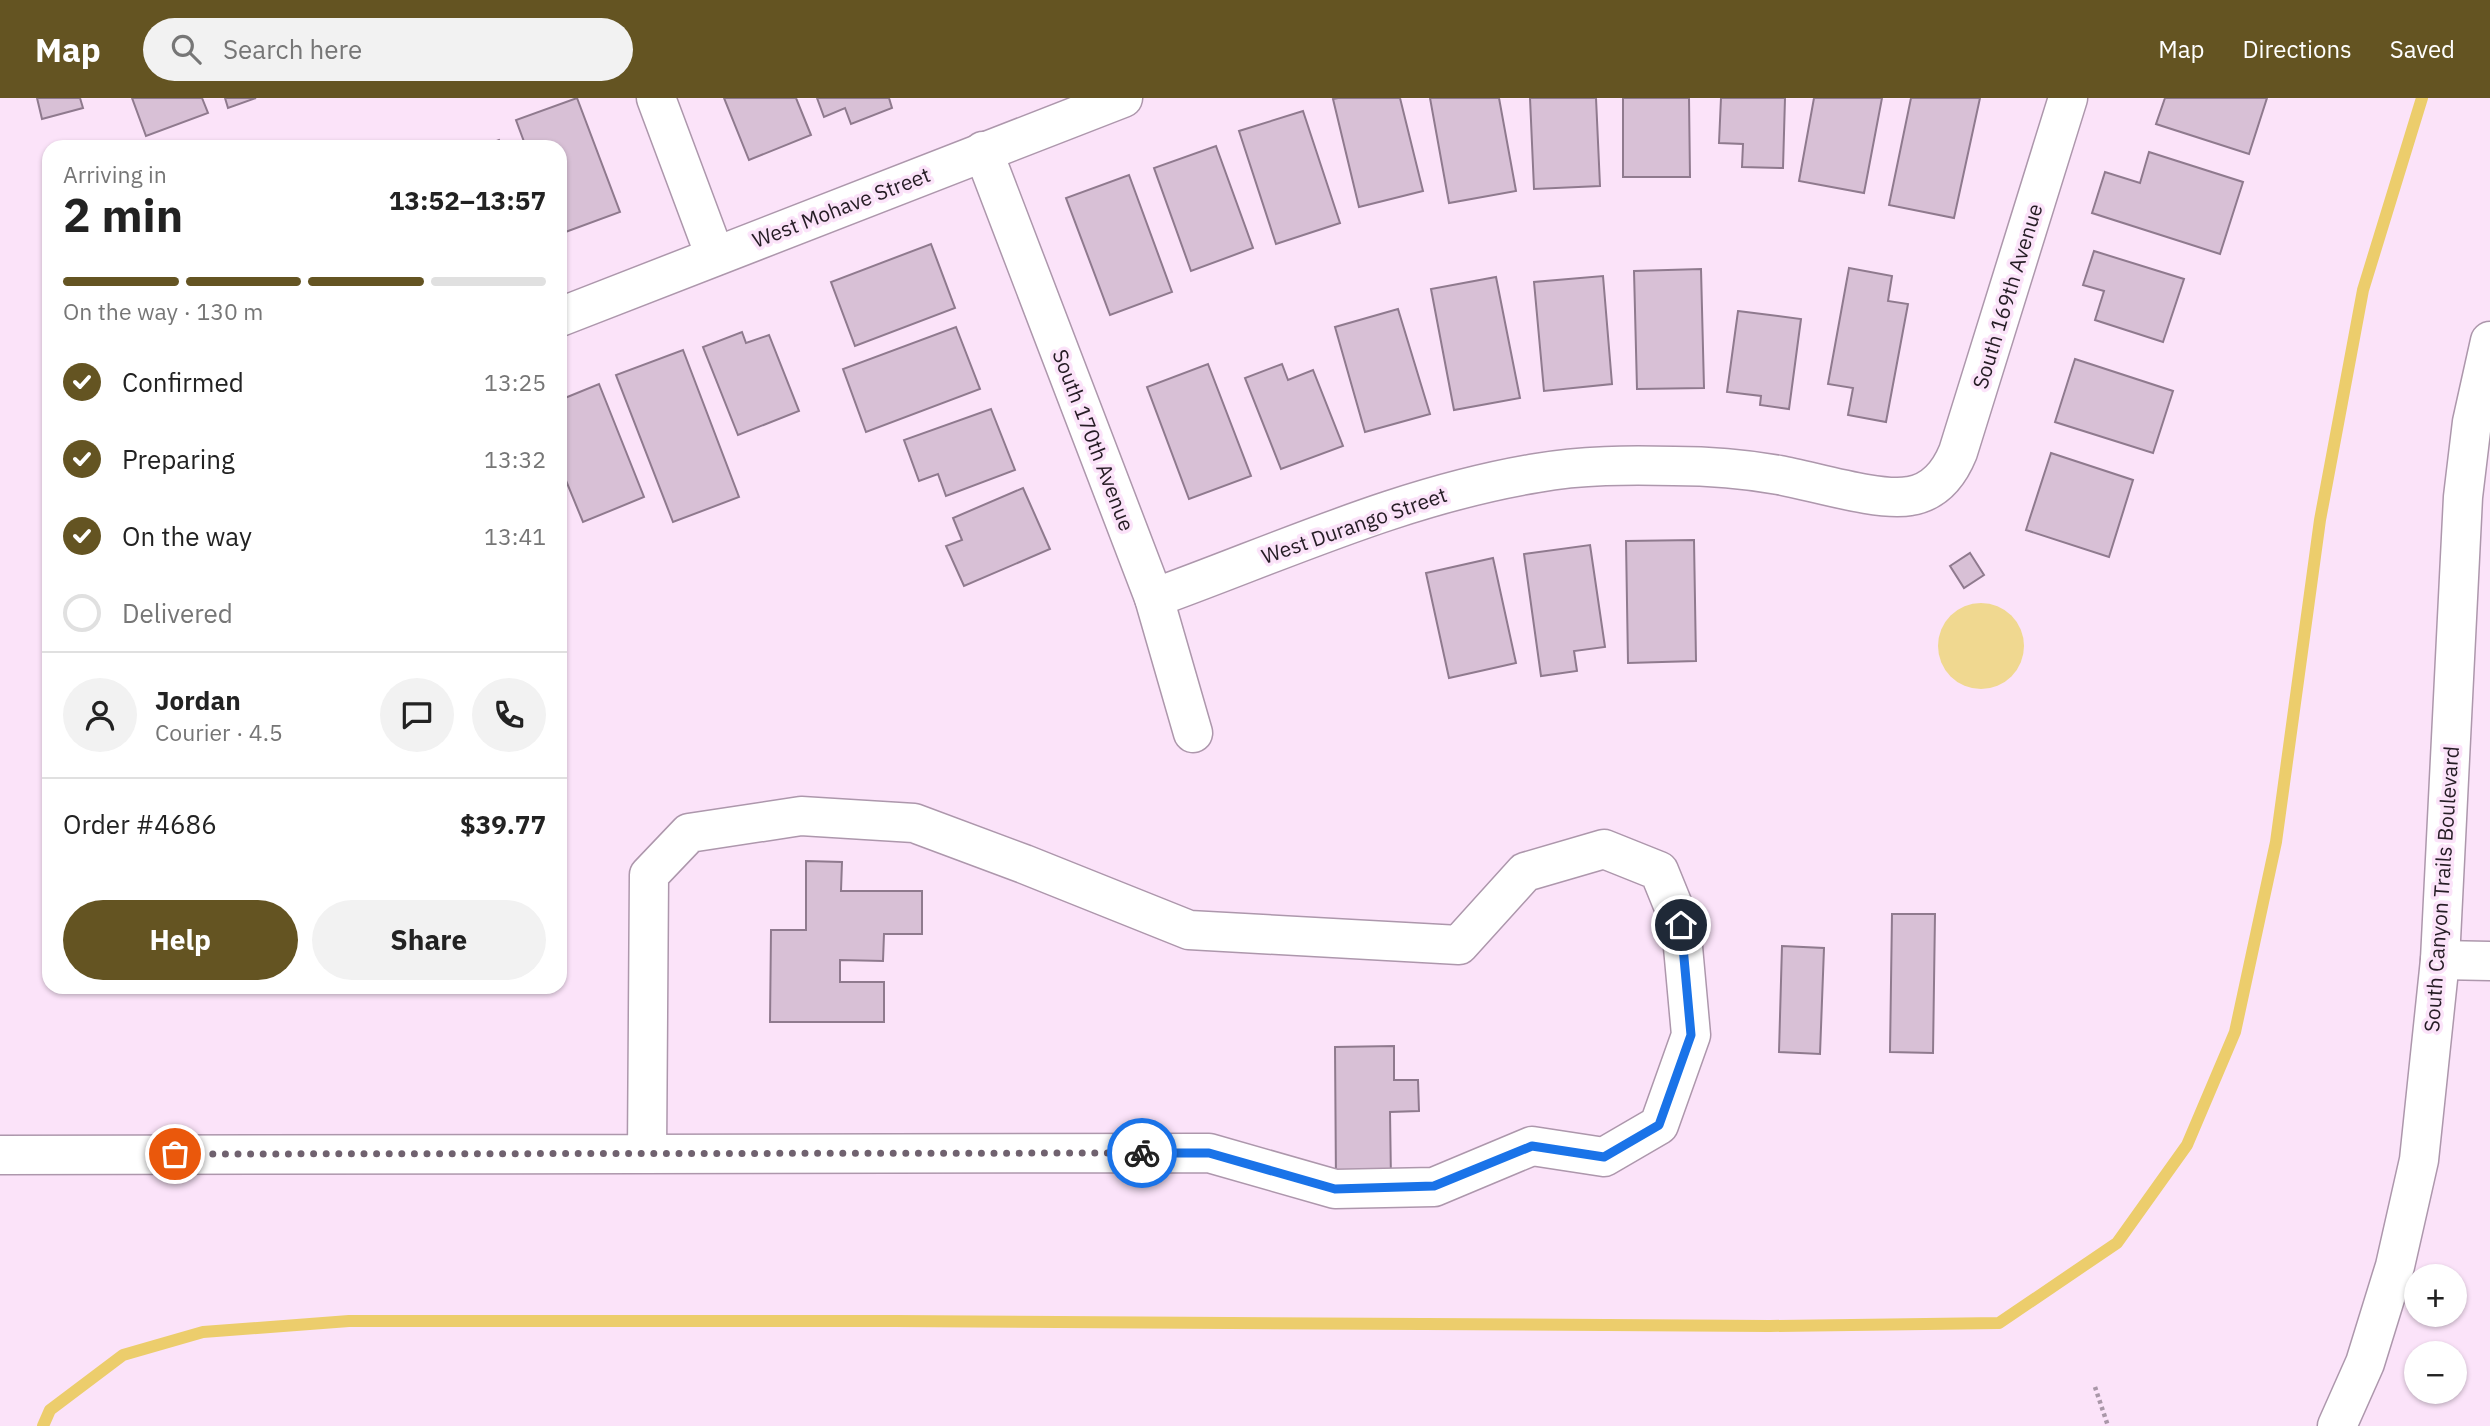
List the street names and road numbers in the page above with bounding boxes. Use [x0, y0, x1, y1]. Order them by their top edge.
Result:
street label: West Mohave Street [748, 160, 934, 254]
street label: South 169th Avenue [1965, 200, 2049, 392]
street label: South 170th Avenue [1046, 345, 1142, 535]
street label: West Durango Street [1258, 480, 1450, 570]
street label: South Canyon Trails Boulevard [2417, 745, 2465, 1033]

